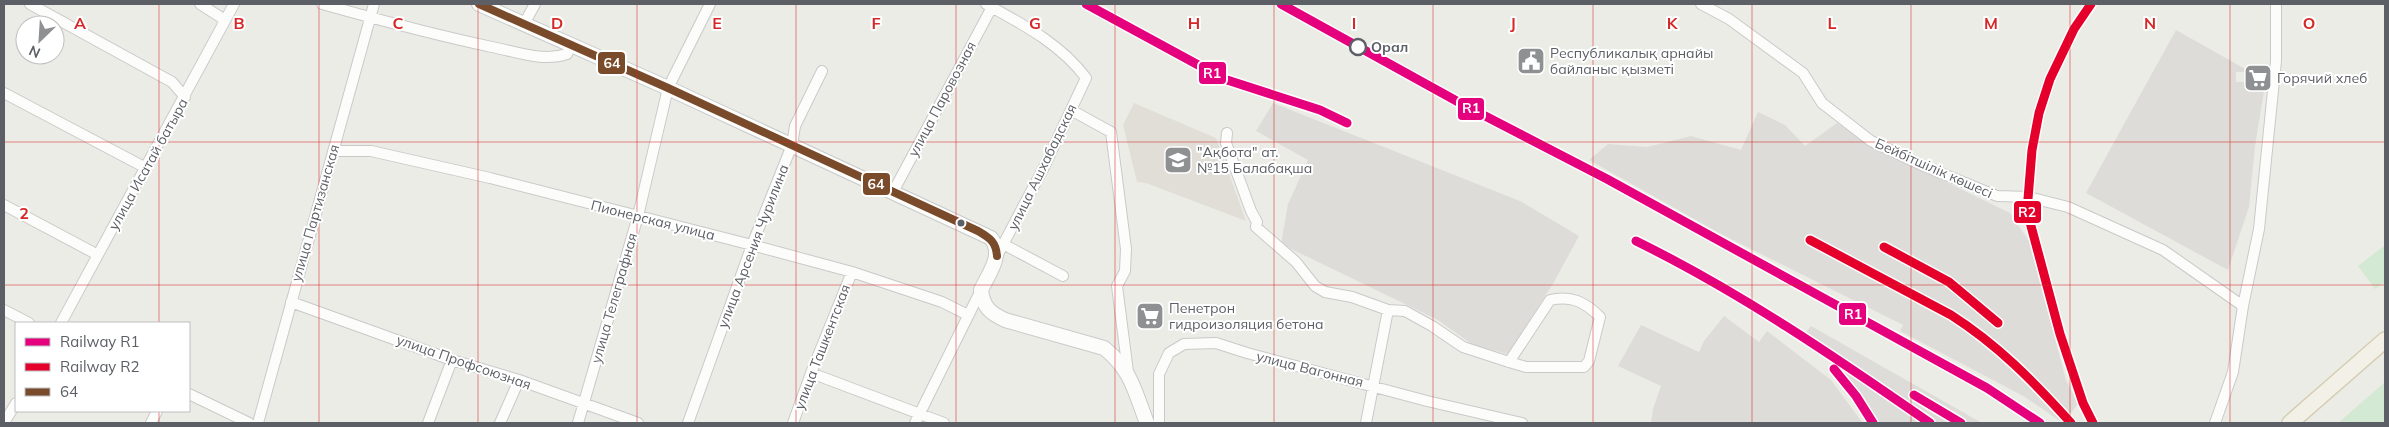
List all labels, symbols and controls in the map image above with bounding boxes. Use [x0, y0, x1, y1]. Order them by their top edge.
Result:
text: A [74, 13, 86, 33]
text: B [233, 13, 245, 33]
text: C [393, 13, 404, 33]
text: D [551, 13, 563, 33]
text: E [712, 13, 722, 33]
text: F [871, 13, 881, 33]
text: G [1029, 13, 1041, 33]
text: H [1188, 13, 1200, 33]
text: I [1352, 13, 1356, 33]
text: J [1510, 13, 1516, 33]
text: K [1667, 13, 1679, 33]
text: L [1828, 13, 1837, 33]
text: M [1984, 13, 1998, 33]
text: N [2144, 13, 2156, 33]
text: O [2303, 13, 2315, 33]
north arrow [15, 15, 65, 65]
street label: улица Паровозная [904, 38, 980, 160]
marker: Орал [1349, 38, 1367, 56]
place label: Орал [1371, 38, 1408, 56]
text: N [26, 41, 43, 62]
place label: Республикалық арнайы байланыс қызметі [1550, 44, 1713, 78]
public building icon: Республикалық арнайы байланыс қызметі [1516, 46, 1546, 76]
line badge: 64 [597, 51, 626, 75]
text: 64 [604, 54, 621, 72]
line badge: R1 [1198, 61, 1227, 85]
supermarket icon: Горячий хлеб [2243, 63, 2273, 93]
text: R1 [1203, 64, 1221, 82]
place label: Горячий хлеб [2277, 69, 2367, 87]
street label: улица Исатай батыра [104, 95, 192, 233]
line badge: R1 [1457, 97, 1485, 121]
text: R1 [1462, 99, 1480, 117]
street label: улица Ашхабадская [1004, 101, 1080, 233]
street label: Бейбітшілік көшесі [1872, 134, 1996, 202]
street label: улица Партизанская [287, 142, 343, 284]
place label: "Ақбота" ат. №15 Балабақша [1197, 143, 1312, 177]
school or university icon: "Ақбота" ат. №15 Балабақша [1163, 145, 1193, 175]
street label: улица Арсения Чурилина [713, 162, 793, 330]
line badge: 64 [862, 172, 891, 196]
text: 64 [868, 175, 885, 193]
street label: Пионерская улица [589, 196, 717, 244]
line badge: R2 [2013, 200, 2042, 224]
text: 2 [19, 203, 29, 223]
text: R2 [2018, 203, 2036, 221]
unlabelled marker [956, 218, 966, 228]
street label: улица Телеграфная [587, 231, 641, 365]
street label: улица Ташкентская [790, 282, 854, 412]
place label: Пенетрон гидроизоляция бетона [1169, 299, 1324, 333]
supermarket icon: Пенетрон гидроизоляция бетона [1135, 301, 1165, 331]
line badge: R1 [1838, 302, 1867, 326]
text: R1 [1844, 305, 1862, 323]
legend [15, 322, 190, 412]
street label: улица Профсоюзная [394, 331, 534, 393]
text: Railway R1 [60, 332, 140, 351]
street label: улица Вагонная [1255, 347, 1365, 391]
text: Railway R2 [60, 357, 140, 376]
text: 64 [60, 382, 78, 401]

